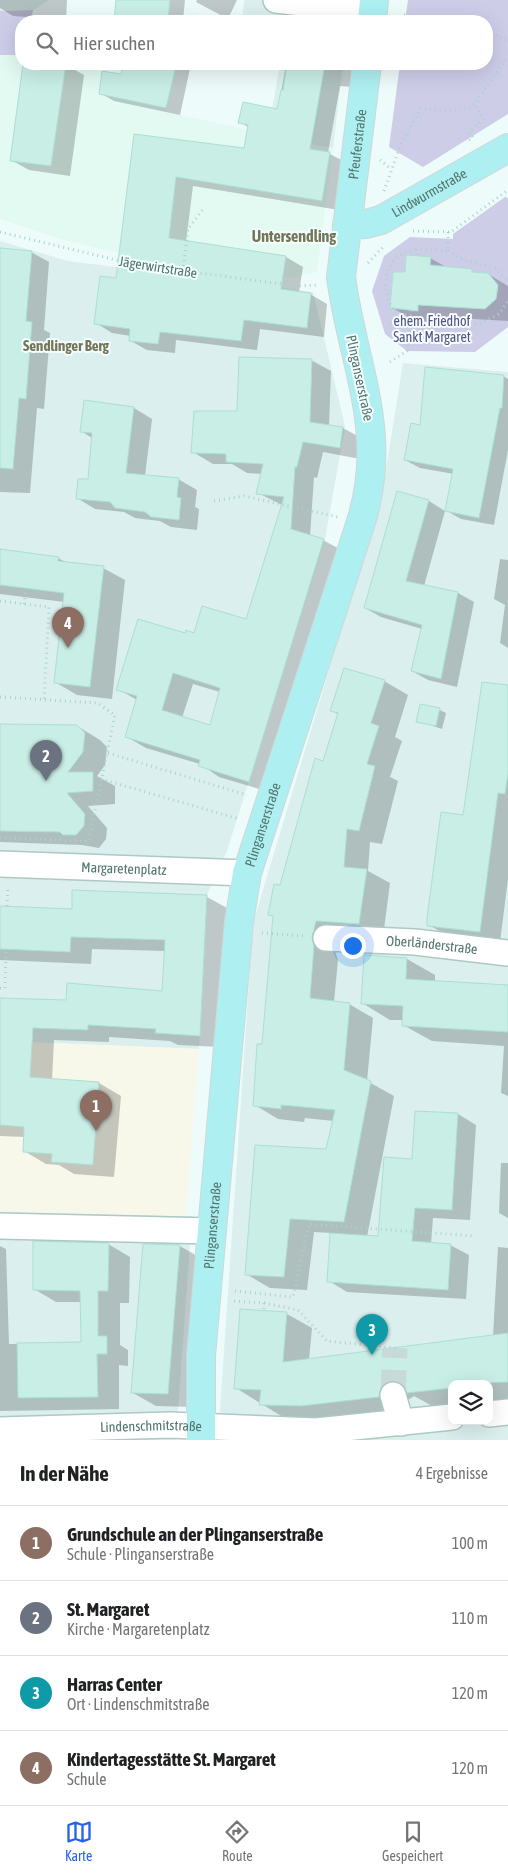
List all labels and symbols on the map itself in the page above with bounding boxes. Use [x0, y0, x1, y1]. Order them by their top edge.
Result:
street label: Pfeuferstraße [345, 108, 369, 180]
street label: Lindwurmstraße [389, 165, 470, 220]
district label: Untersendling [252, 227, 336, 245]
street label: Jägerwirtstraße [118, 253, 198, 281]
park label: ehem. Friedhof Sankt Margaret [393, 313, 471, 345]
street label: Plinganserstraße [343, 334, 377, 422]
district label: Sendlinger Berg [23, 337, 110, 354]
pin: 4 [52, 607, 84, 648]
pin: 2 [30, 740, 62, 781]
street label: Plinganserstraße [242, 781, 284, 869]
street label: Margaretenplatz [81, 859, 167, 878]
your location [340, 933, 366, 959]
street label: Oberländerstraße [386, 933, 478, 957]
pin: 1 [80, 1090, 112, 1131]
street label: Plinganserstraße [201, 1181, 224, 1270]
pin: 3 [356, 1314, 388, 1355]
street label: Lindenschmitstraße [100, 1417, 202, 1435]

